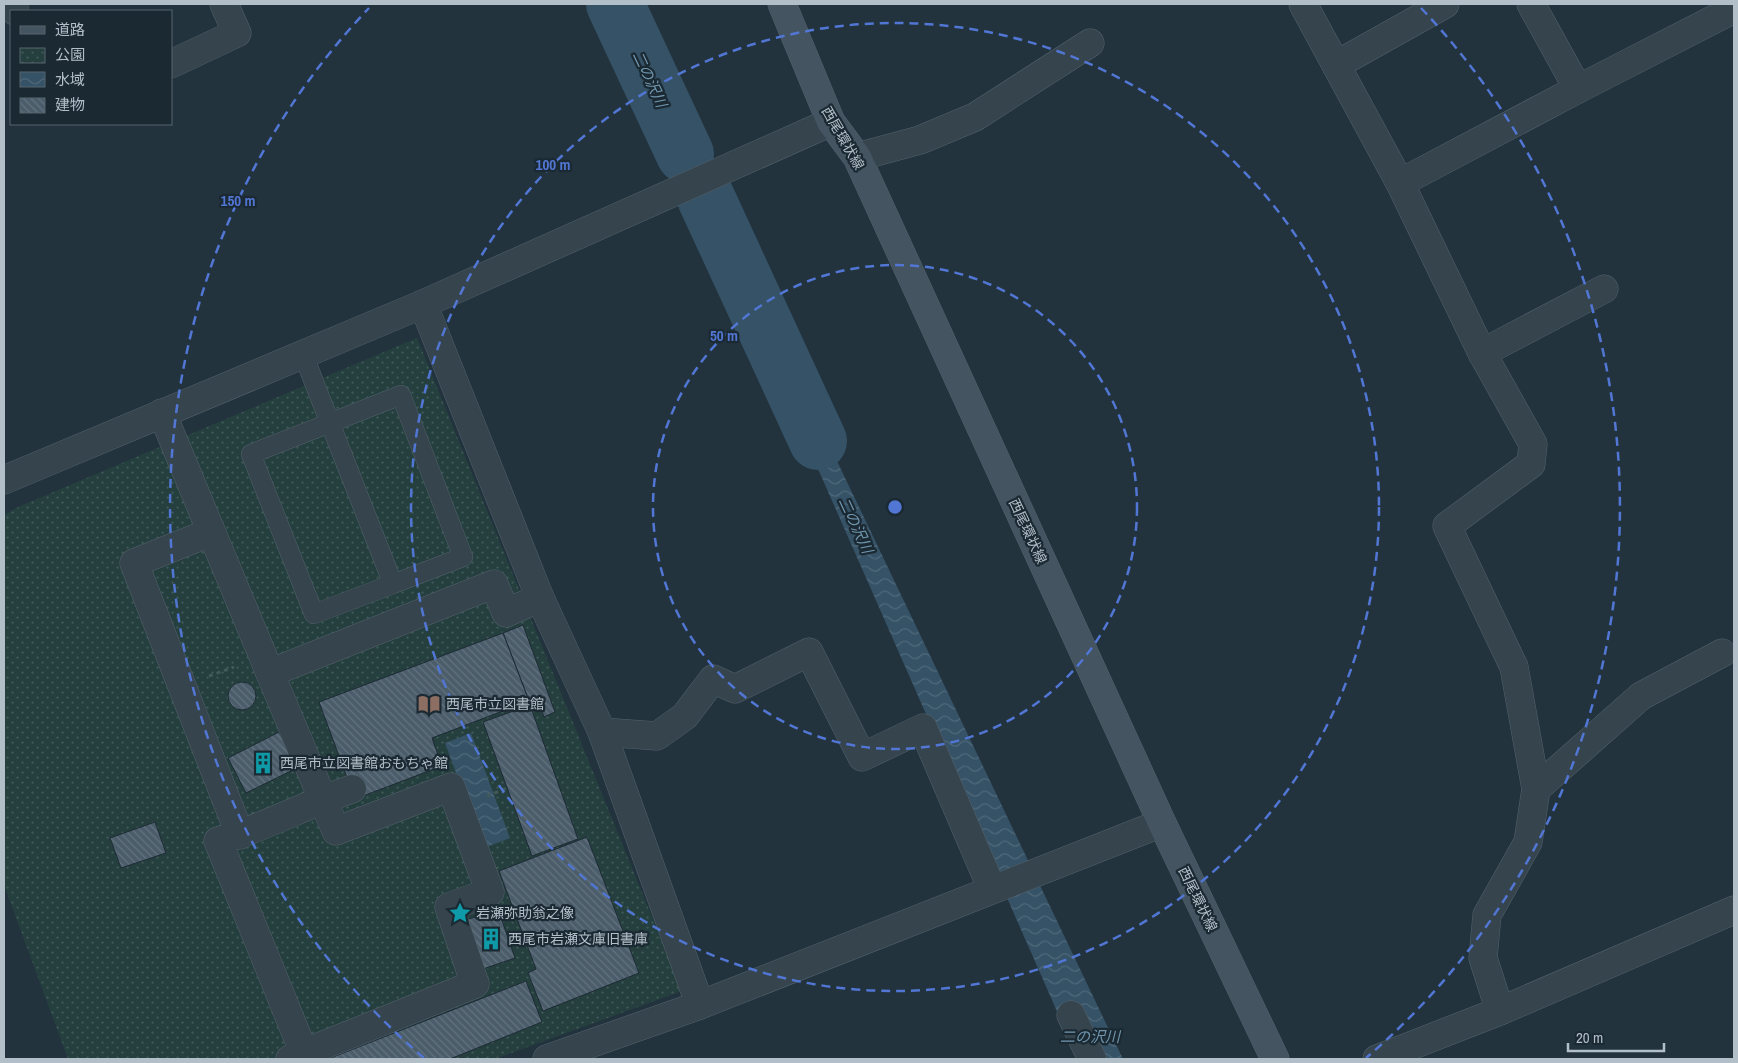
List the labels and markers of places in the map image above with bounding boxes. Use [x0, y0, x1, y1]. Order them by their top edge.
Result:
centre of rings [886, 498, 904, 516]
library icon: 西尾市立図書館 [416, 691, 442, 717]
place label: 西尾市立図書館 [446, 695, 544, 713]
building icon: 西尾市立図書館おもちゃ館 [250, 750, 276, 776]
place label: 西尾市立図書館おもちゃ館 [280, 754, 448, 772]
place icon: 岩瀬弥助翁之像 [447, 900, 473, 926]
place label: 岩瀬弥助翁之像 [476, 904, 574, 922]
building icon: 西尾市岩瀬文庫旧書庫 [478, 926, 504, 952]
place label: 西尾市岩瀬文庫旧書庫 [508, 930, 648, 948]

